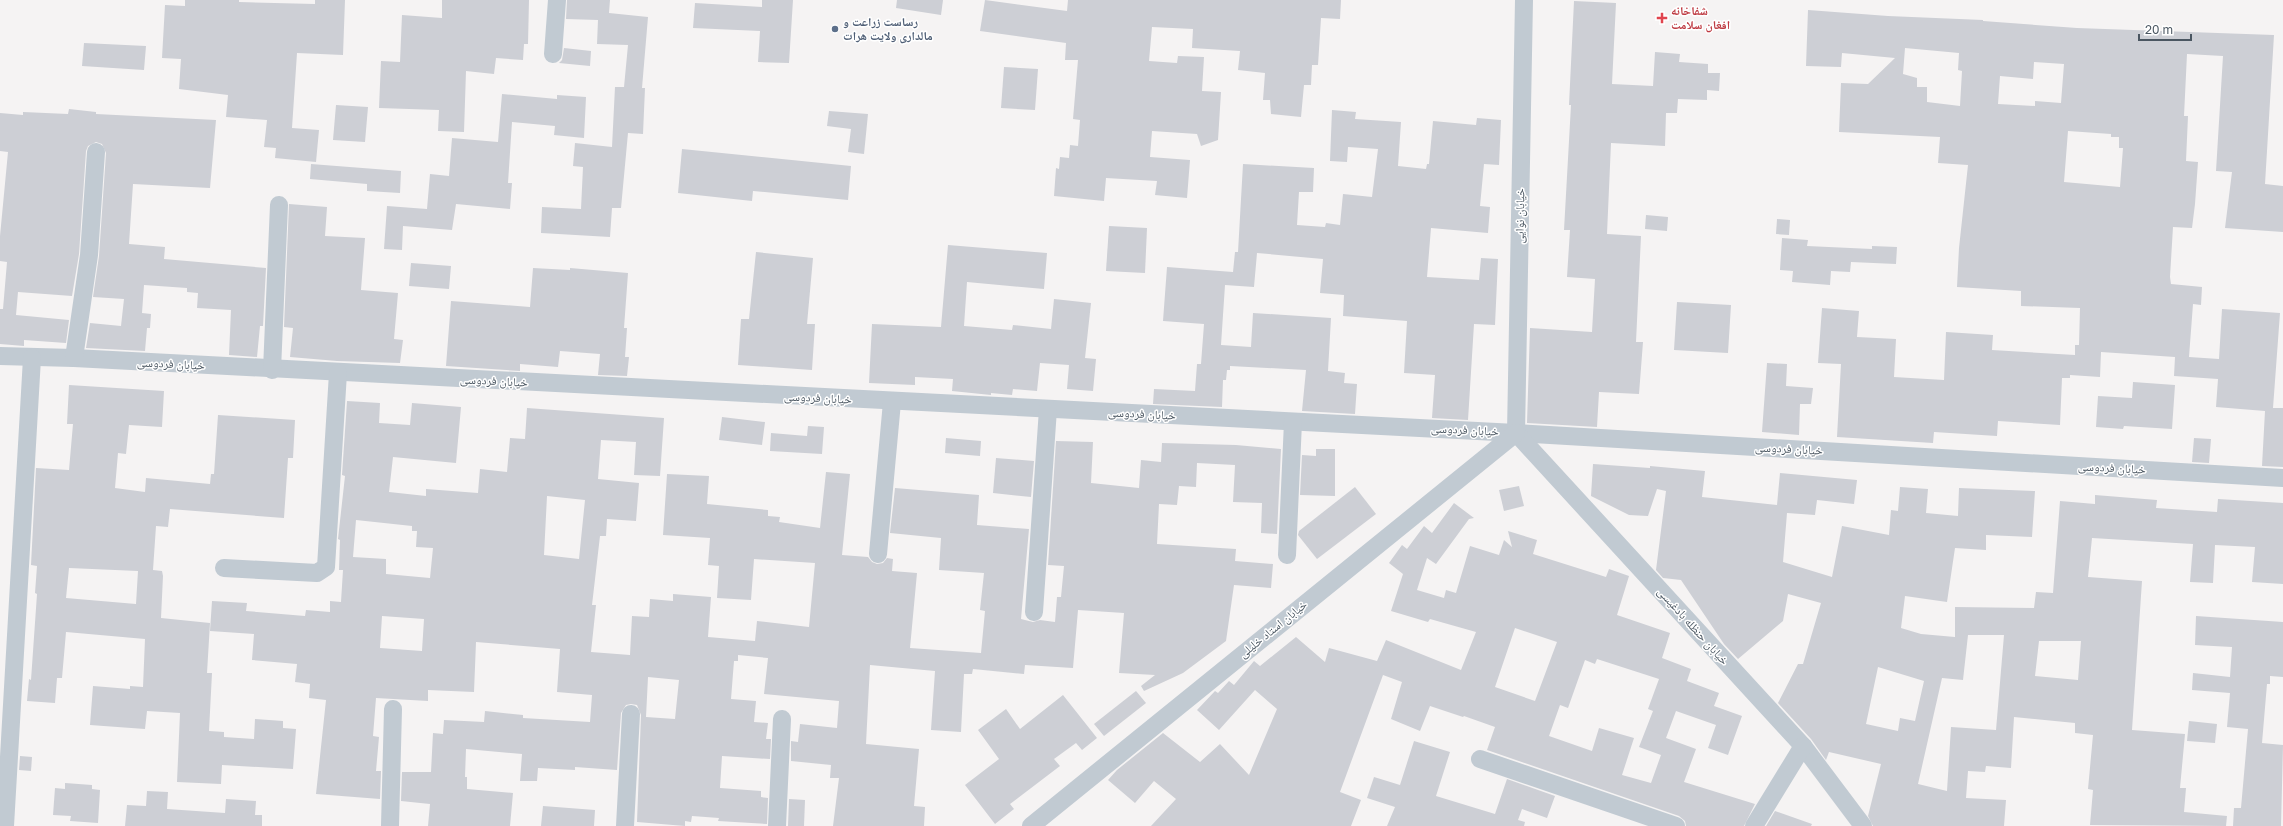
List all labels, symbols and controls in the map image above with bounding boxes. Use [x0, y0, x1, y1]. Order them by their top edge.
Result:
place label: شفاخانه افغان سلامت [1671, 3, 1730, 33]
marker: شفاخانه افغان سلامت [1656, 12, 1668, 24]
place label: رساست زراعت و مالداری ولایت هرات [843, 14, 933, 44]
scale bar [2139, 16, 2191, 42]
text: 20 m [2145, 22, 2173, 37]
marker: رساست زراعت و مالداری ولایت هرات [830, 24, 840, 34]
street label: خیابان نوایی [1512, 188, 1528, 244]
street label: خیابان فردوسی [137, 354, 206, 373]
street label: خیابان فردوسی [460, 371, 529, 390]
street label: خیابان فردوسی [784, 388, 853, 407]
street label: خیابان فردوسی [1108, 404, 1177, 423]
street label: خیابان فردوسی [1431, 420, 1500, 439]
street label: خیابان فردوسی [1755, 439, 1824, 458]
street label: خیابان فردوسی [2078, 458, 2147, 477]
street label: خیابان حنظله بادغیسی [1654, 584, 1732, 668]
street label: خیابان استاد خلیلی [1236, 596, 1310, 661]

